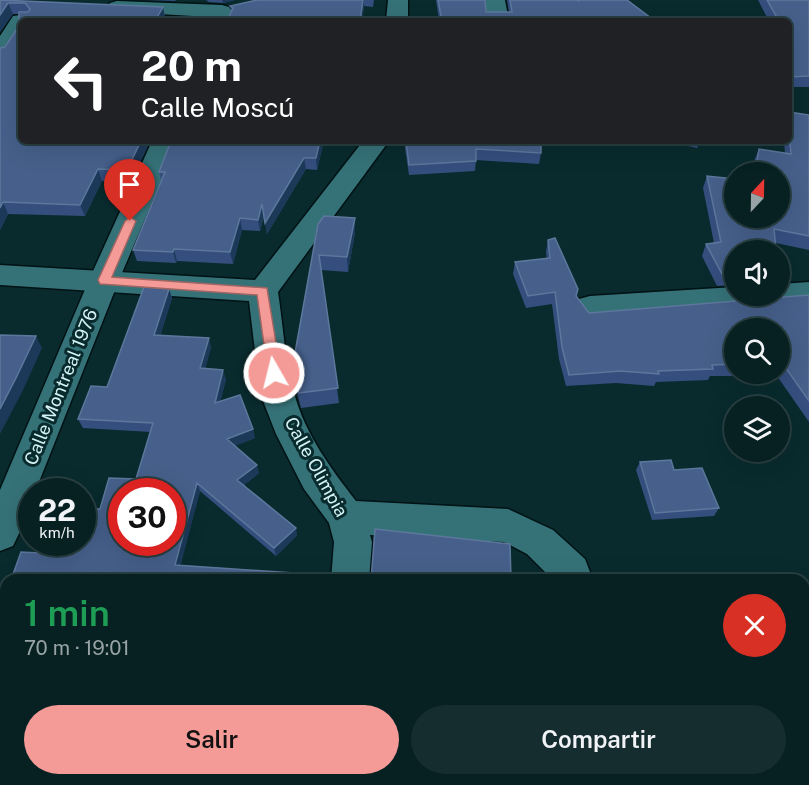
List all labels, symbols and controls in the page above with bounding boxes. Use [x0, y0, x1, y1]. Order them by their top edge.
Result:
text: 20 m [141, 41, 242, 90]
icon: left [42, 42, 120, 120]
text: Calle Moscú [141, 91, 294, 123]
pin [104, 159, 155, 221]
north arrow [724, 162, 790, 228]
map controls [724, 162, 790, 462]
icon: arrive [113, 168, 146, 201]
button: sound [724, 240, 790, 306]
street label: Calle Montreal 1976 [20, 306, 101, 468]
button: search [724, 318, 790, 384]
position arrow [242, 341, 306, 405]
button: layers [724, 396, 790, 462]
street label: Calle Olimpia [280, 413, 352, 520]
speed limit sign: 30 [108, 478, 186, 556]
text: 22 [38, 492, 76, 528]
text: km/h [39, 524, 75, 541]
text: 1 min [24, 592, 110, 634]
button: close [723, 594, 786, 657]
text: 70 m · 19:01 [24, 636, 130, 660]
button: Salir [24, 705, 399, 774]
button: Compartir [411, 705, 786, 774]

